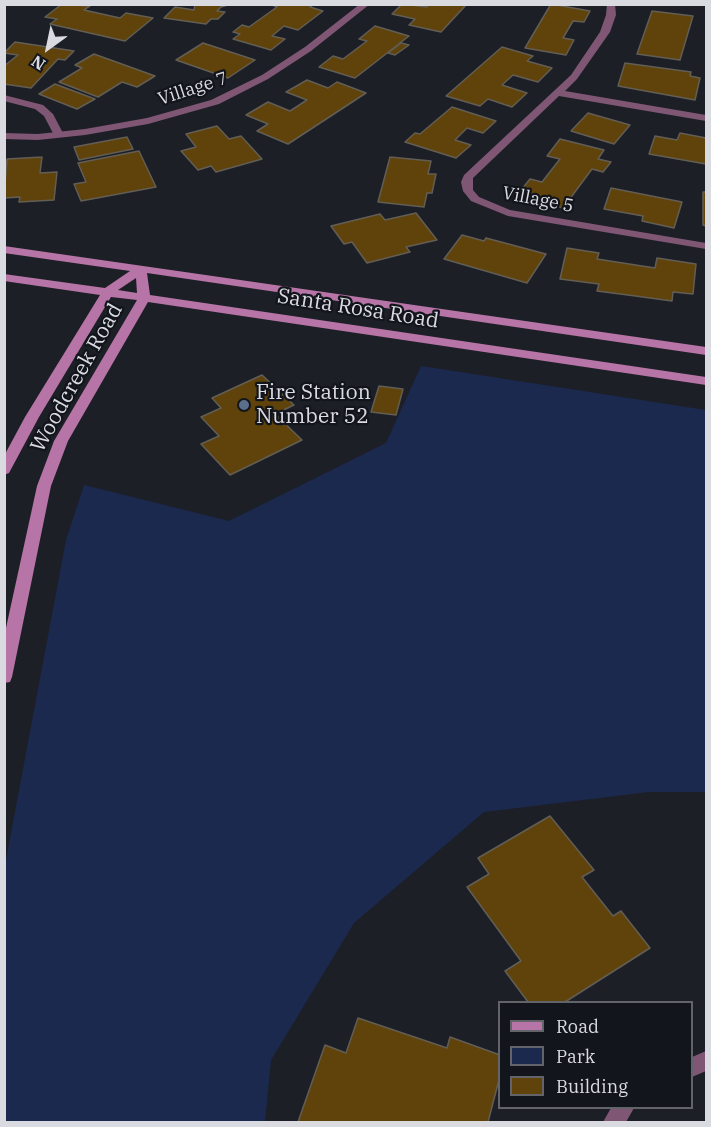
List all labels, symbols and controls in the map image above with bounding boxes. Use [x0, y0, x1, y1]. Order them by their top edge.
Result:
north arrow [18, 18, 78, 78]
text: N [27, 51, 49, 75]
street label: Village 7 [155, 68, 231, 110]
street label: Village 5 [501, 183, 575, 217]
street label: Santa Rosa Road [275, 284, 441, 334]
street label: Woodcreek Road [26, 299, 128, 457]
place label: Fire Station Number 52 [256, 380, 371, 430]
marker: Fire Station Number 52 [237, 398, 251, 412]
legend [498, 1001, 693, 1109]
text: Road [556, 1015, 599, 1038]
text: Park [556, 1045, 595, 1068]
text: Building [556, 1075, 628, 1098]

